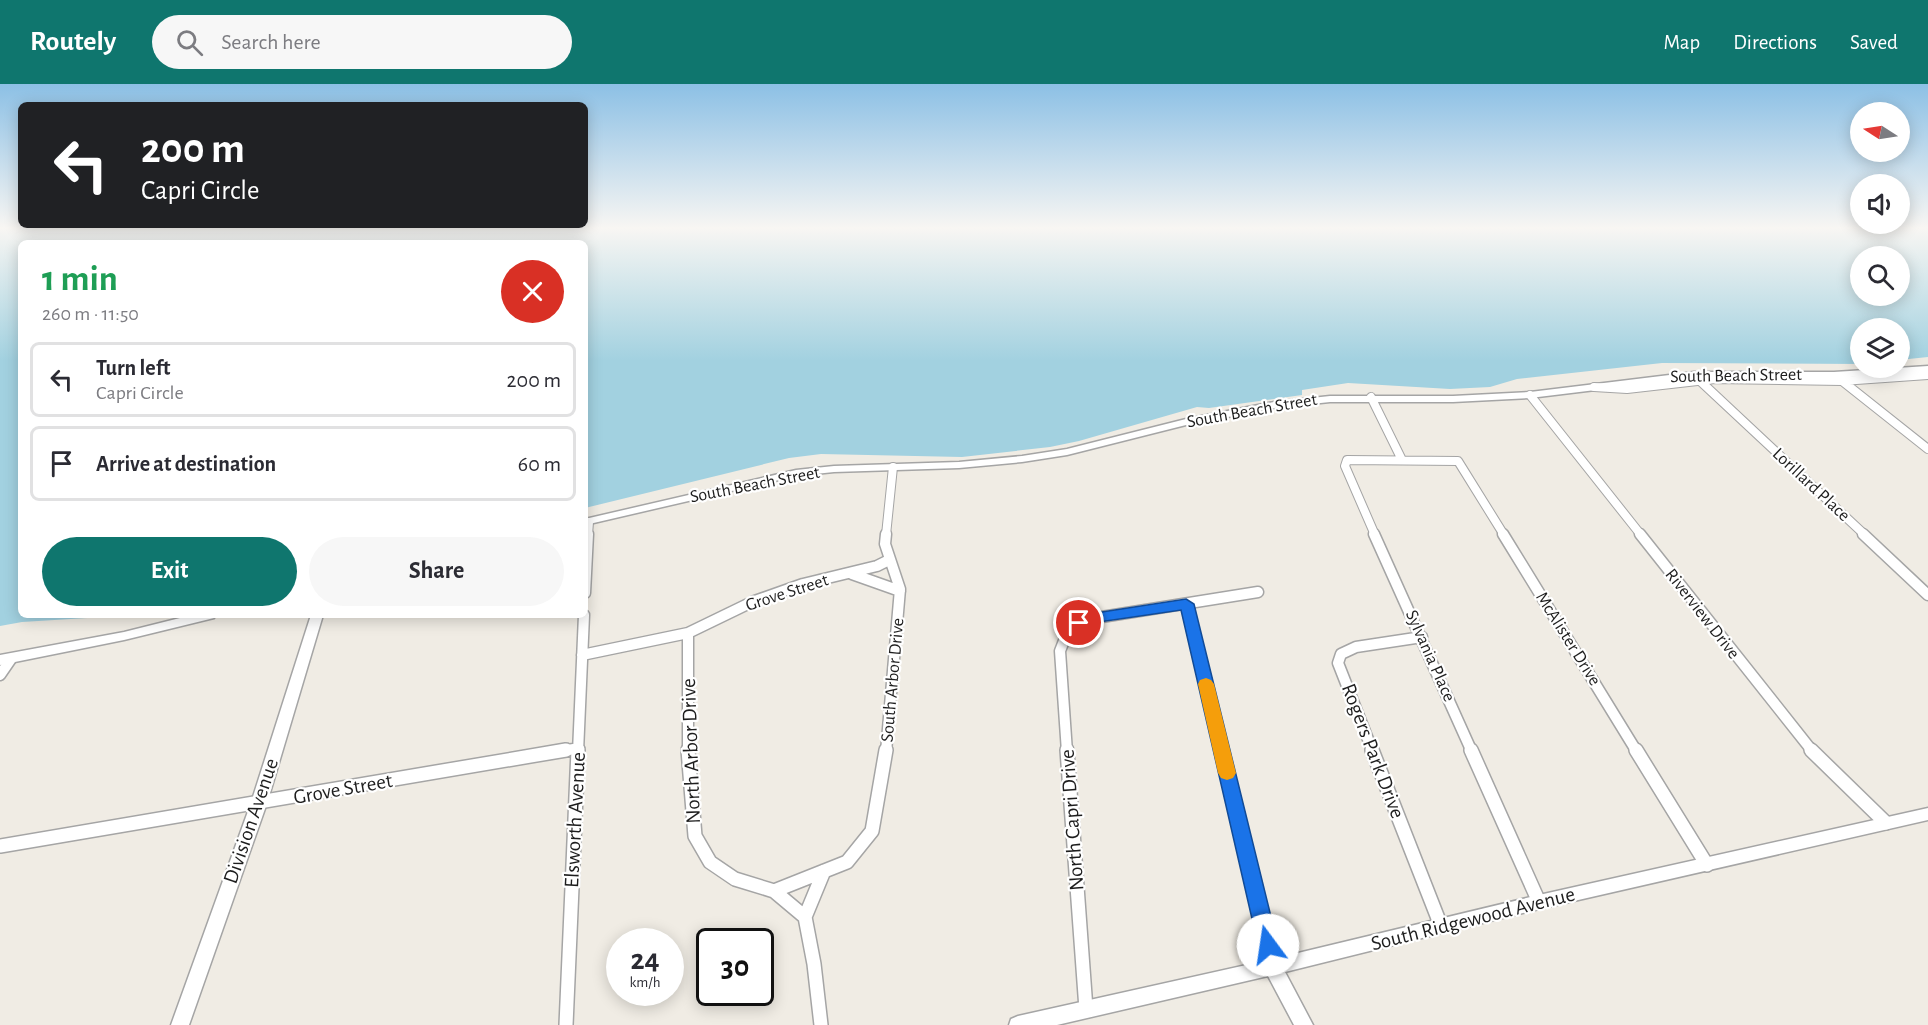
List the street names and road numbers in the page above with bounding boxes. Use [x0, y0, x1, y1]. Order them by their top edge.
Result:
street label: South Beach Street [1670, 366, 1802, 386]
street label: South Beach Street [1185, 391, 1319, 431]
street label: Lorillard Place [1769, 445, 1853, 525]
street label: South Beach Street [689, 464, 822, 506]
street label: Riverview Drive [1661, 566, 1743, 662]
street label: Grove Street [743, 571, 831, 615]
street label: McAlister Drive [1532, 589, 1604, 689]
street label: Sylvania Place [1402, 608, 1458, 704]
street label: South Arbor Drive [879, 617, 907, 743]
street label: North Arbor Drive [678, 678, 704, 824]
street label: Rogers Park Drive [1338, 681, 1408, 821]
street label: North Capri Drive [1057, 748, 1087, 892]
street label: Elsworth Avenue [561, 751, 589, 889]
street label: Division Avenue [220, 756, 282, 886]
street label: Grove Street [292, 770, 394, 808]
street label: South Ridgewood Avenue [1369, 884, 1577, 954]

